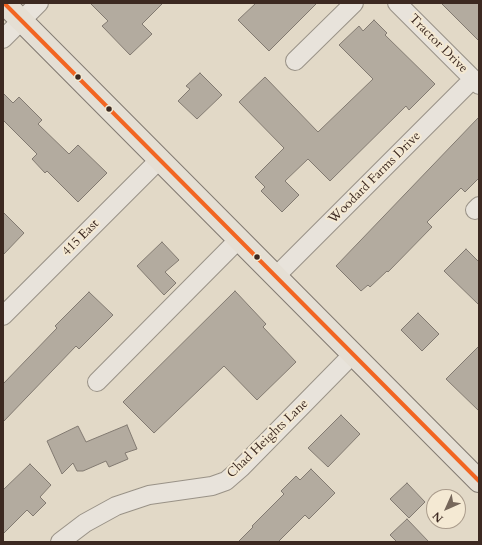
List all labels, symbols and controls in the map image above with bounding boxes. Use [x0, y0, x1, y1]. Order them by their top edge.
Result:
street label: Tractor Drive [405, 11, 471, 77]
unlabelled marker [73, 72, 83, 82]
unlabelled marker [104, 104, 114, 114]
street label: Woodard Farms Drive [326, 129, 424, 227]
street label: 415 East [59, 216, 103, 260]
unlabelled marker [252, 252, 262, 262]
street label: Chad Heights Lane [224, 396, 312, 482]
north arrow [426, 489, 466, 529]
text: N [429, 508, 447, 526]

